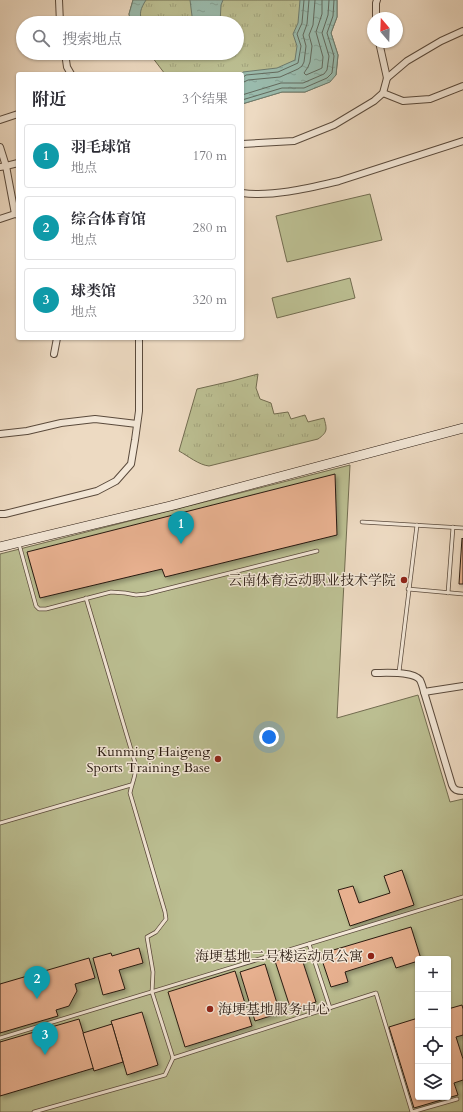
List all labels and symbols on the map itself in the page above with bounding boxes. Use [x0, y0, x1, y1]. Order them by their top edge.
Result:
north arrow [367, 12, 403, 48]
pin: 1 [168, 511, 194, 544]
place label: 云南体育运动职业技术学院 [228, 571, 396, 590]
marker: 云南体育运动职业技术学院 [399, 575, 409, 585]
your location [259, 727, 279, 747]
place label: Kunming Haigeng Sports Training Base [87, 742, 210, 777]
marker: Kunming Haigeng Sports Training Base [213, 754, 223, 764]
place label: 海埂基地二号楼运动员公寓 [195, 947, 363, 966]
marker: 海埂基地二号楼运动员公寓 [366, 951, 376, 961]
pin: 2 [24, 966, 50, 999]
place label: 海埂基地服务中心 [218, 1000, 330, 1019]
marker: 海埂基地服务中心 [205, 1004, 215, 1014]
pin: 3 [32, 1022, 58, 1055]

